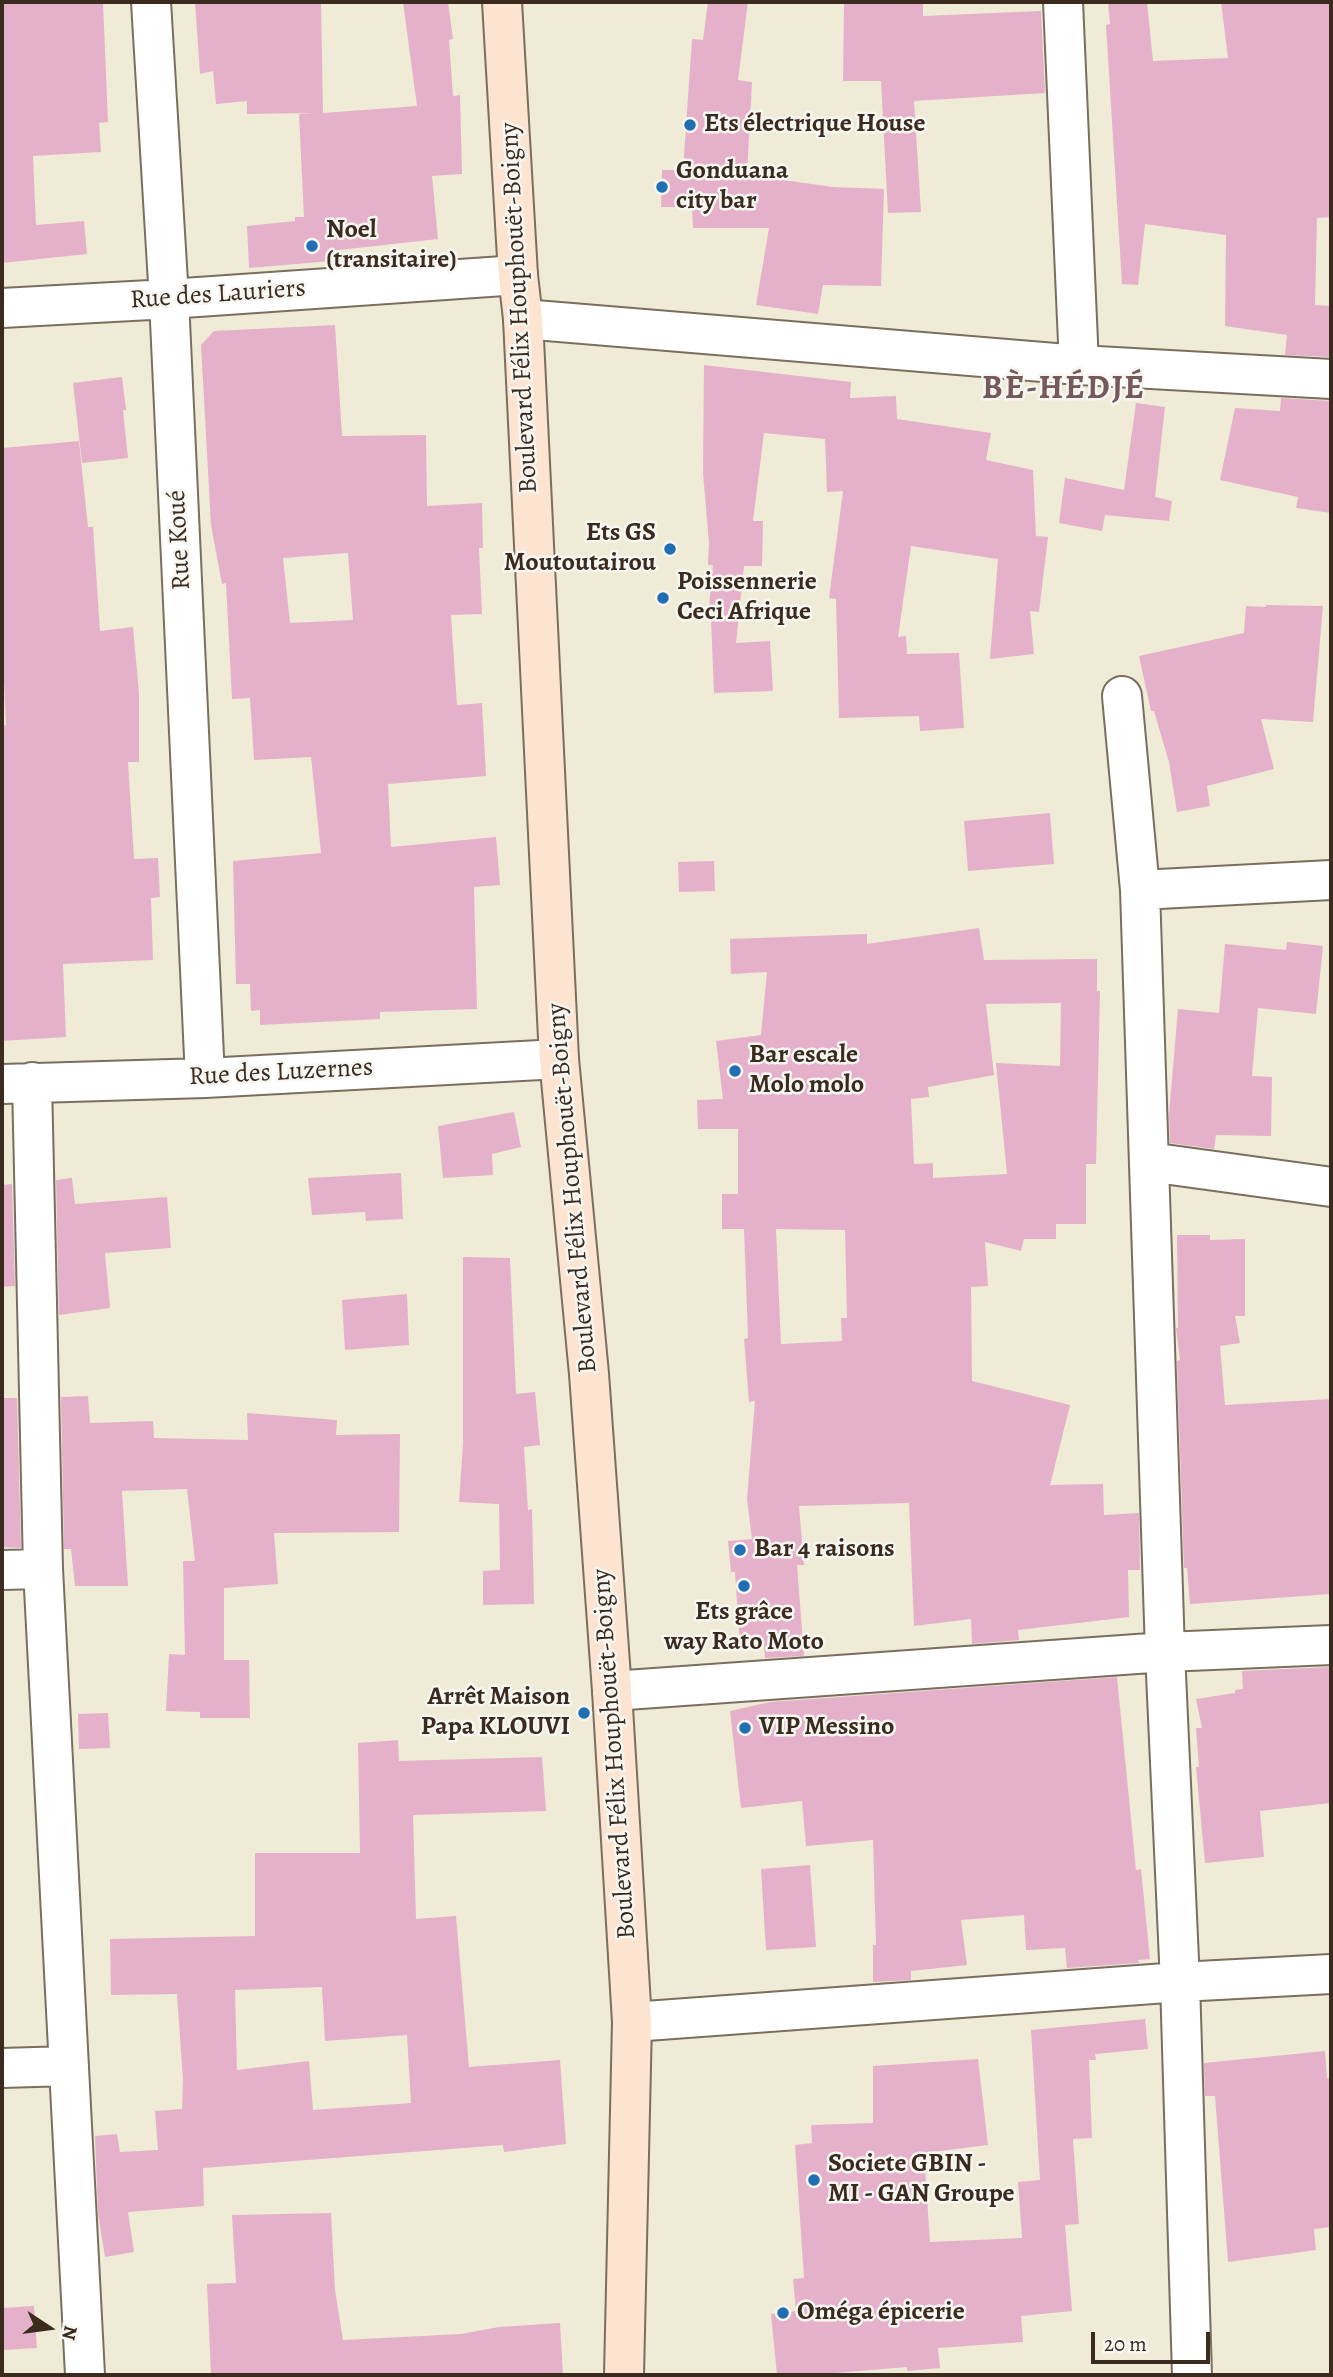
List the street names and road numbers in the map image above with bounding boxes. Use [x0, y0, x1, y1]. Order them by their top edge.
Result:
street label: Boulevard Félix Houphouët-Boigny [495, 122, 545, 494]
street label: Rue des Lauriers [129, 273, 307, 317]
street label: Rue Koué [162, 489, 198, 591]
street label: Boulevard Félix Houphouët-Boigny [541, 1002, 605, 1374]
street label: Rue des Luzernes [188, 1053, 374, 1093]
street label: Boulevard Félix Houphouët-Boigny [586, 1568, 644, 1940]

